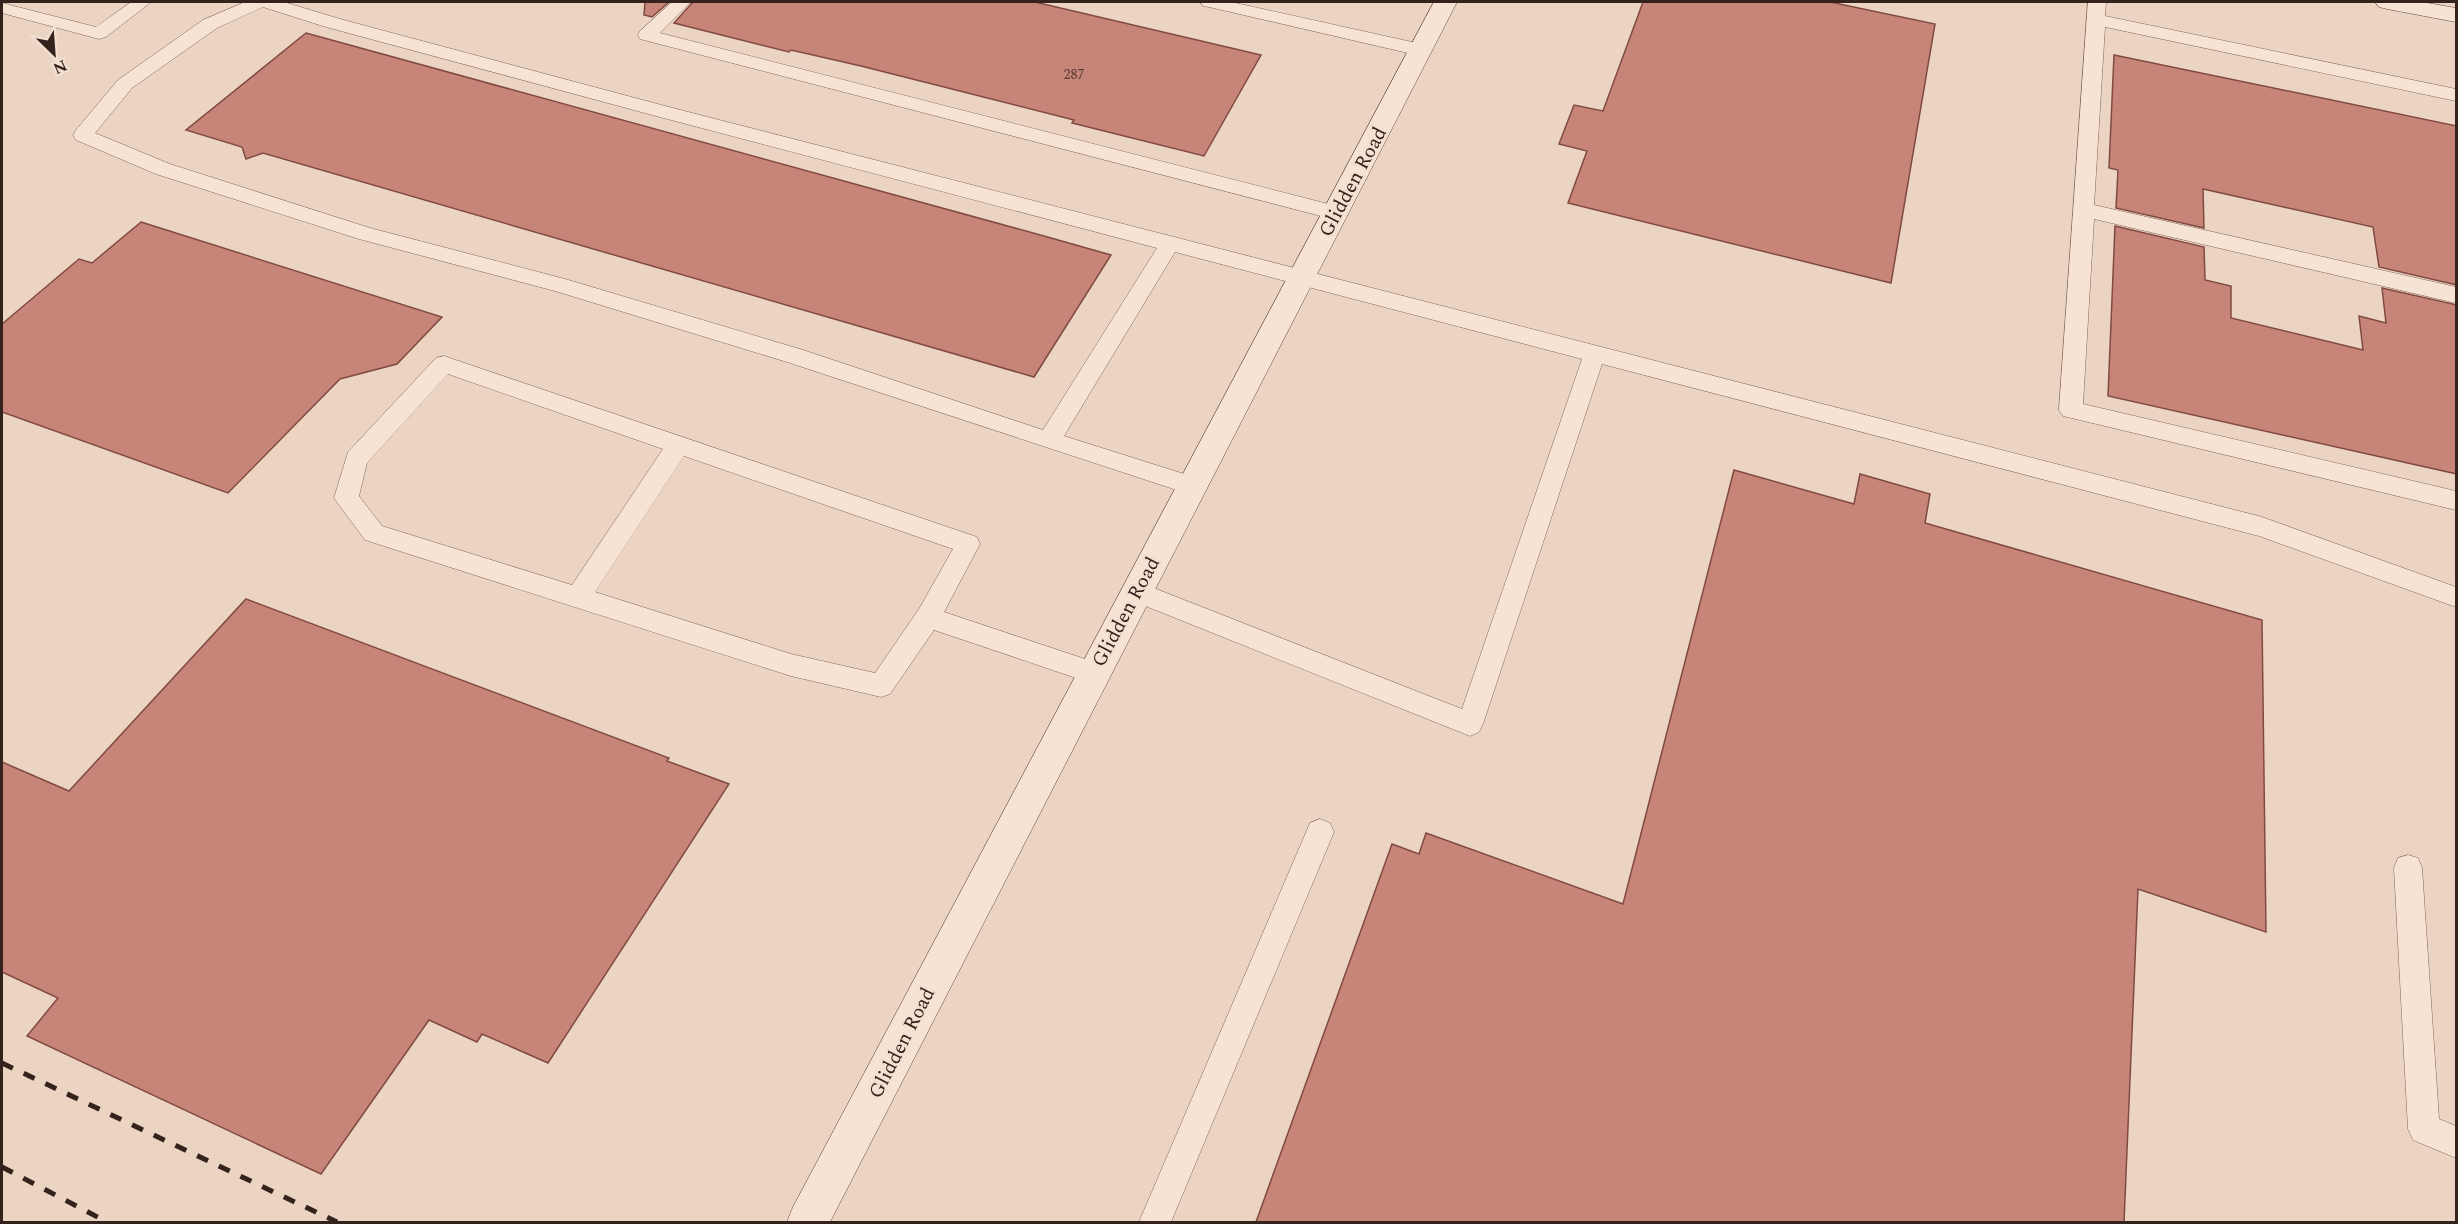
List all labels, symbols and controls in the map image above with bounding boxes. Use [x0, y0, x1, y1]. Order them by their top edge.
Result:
north arrow [24, 24, 84, 84]
text: N [49, 53, 71, 80]
house number: 287 [1064, 64, 1085, 85]
street label: Glidden Road [1311, 121, 1395, 243]
street label: Glidden Road [1084, 551, 1168, 673]
street label: Glidden Road [861, 982, 943, 1104]

